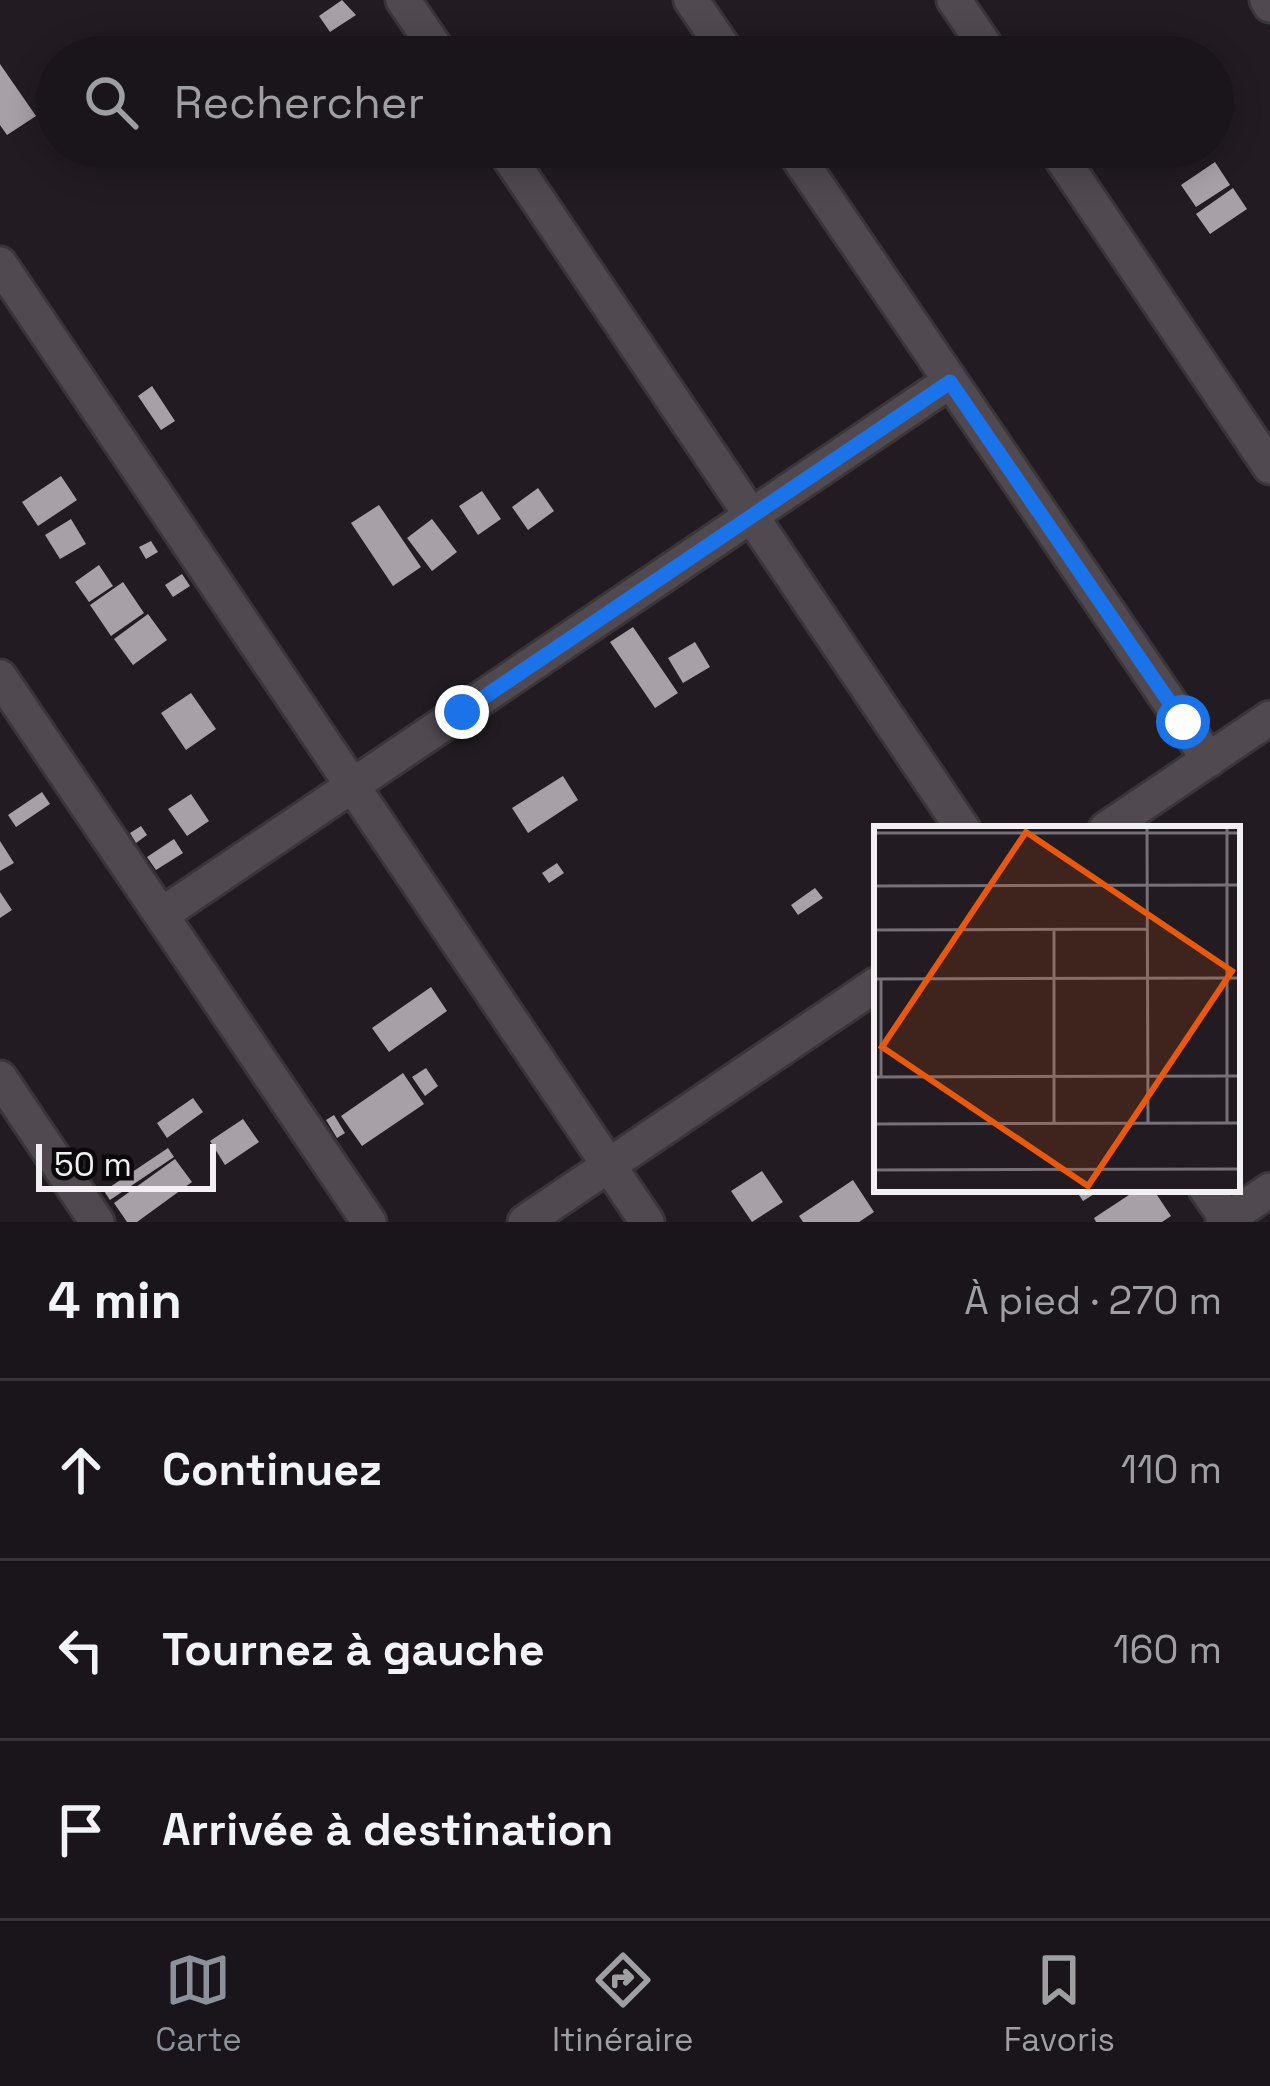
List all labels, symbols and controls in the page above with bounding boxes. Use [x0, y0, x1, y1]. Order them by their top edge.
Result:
search box [36, 36, 1234, 168]
icon: search [78, 69, 144, 135]
text: Rechercher [174, 74, 424, 131]
route end [435, 685, 489, 739]
route start [1156, 695, 1210, 749]
inset map [874, 826, 1240, 1192]
scale bar [36, 1138, 216, 1191]
text: 50 m [54, 1144, 132, 1186]
text: 4 min [48, 1268, 182, 1333]
text: À pied · 270 m [964, 1276, 1222, 1325]
icon: ahead [48, 1437, 114, 1503]
text: Continuez [162, 1441, 382, 1498]
text: 110 m [1121, 1445, 1222, 1494]
icon: left [48, 1617, 114, 1683]
text: Tournez à gauche [162, 1621, 545, 1678]
text: 160 m [1113, 1625, 1222, 1674]
icon: arrive [48, 1797, 114, 1863]
text: Arrivée à destination [162, 1801, 613, 1858]
tab: Carte [155, 1947, 242, 2061]
tab: Itinéraire [552, 1947, 694, 2061]
tab: Favoris [1004, 1947, 1115, 2061]

